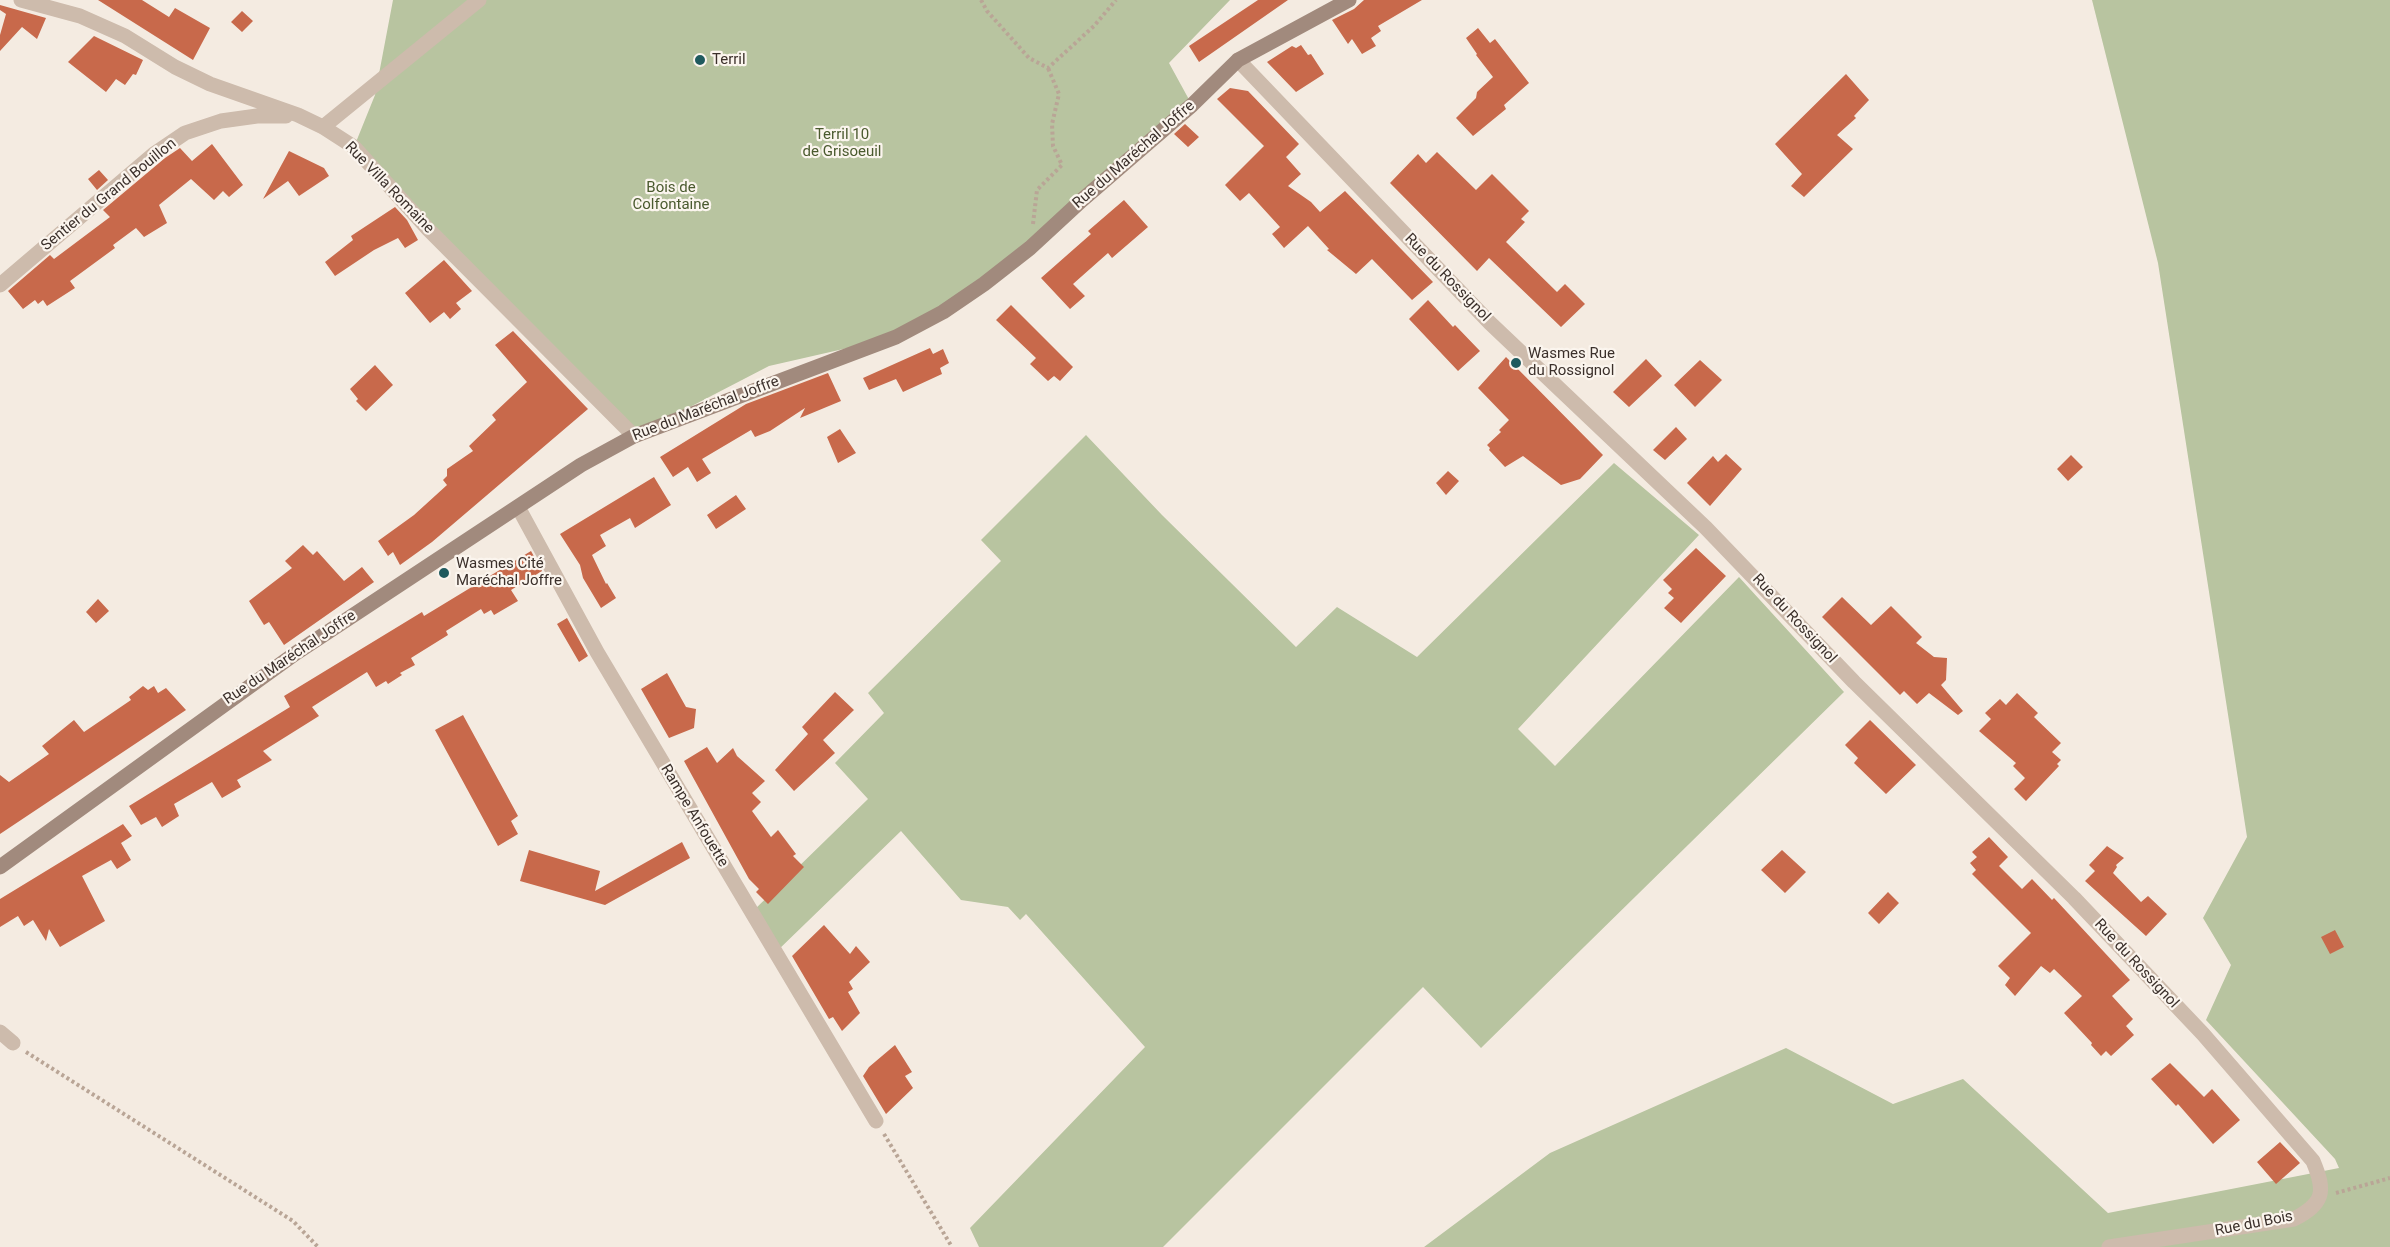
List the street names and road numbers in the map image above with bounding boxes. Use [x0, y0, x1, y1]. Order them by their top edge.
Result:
street label: Rue du Maréchal Joffre [1069, 97, 1199, 213]
street label: Sentier du Grand Bouillon [38, 135, 180, 255]
street label: Rue Villa Romaine [341, 138, 437, 238]
street label: Rue du Rossignol [1400, 230, 1494, 326]
street label: Rue du Maréchal Joffre [630, 373, 782, 445]
street label: Rue du Rossignol [1748, 571, 1840, 667]
street label: Rue du Maréchal Joffre [220, 607, 360, 709]
street label: Rampe Anfouette [656, 761, 732, 871]
street label: Rue du Rossignol [2090, 916, 2182, 1012]
street label: Rue du Bois [2214, 1208, 2294, 1240]

